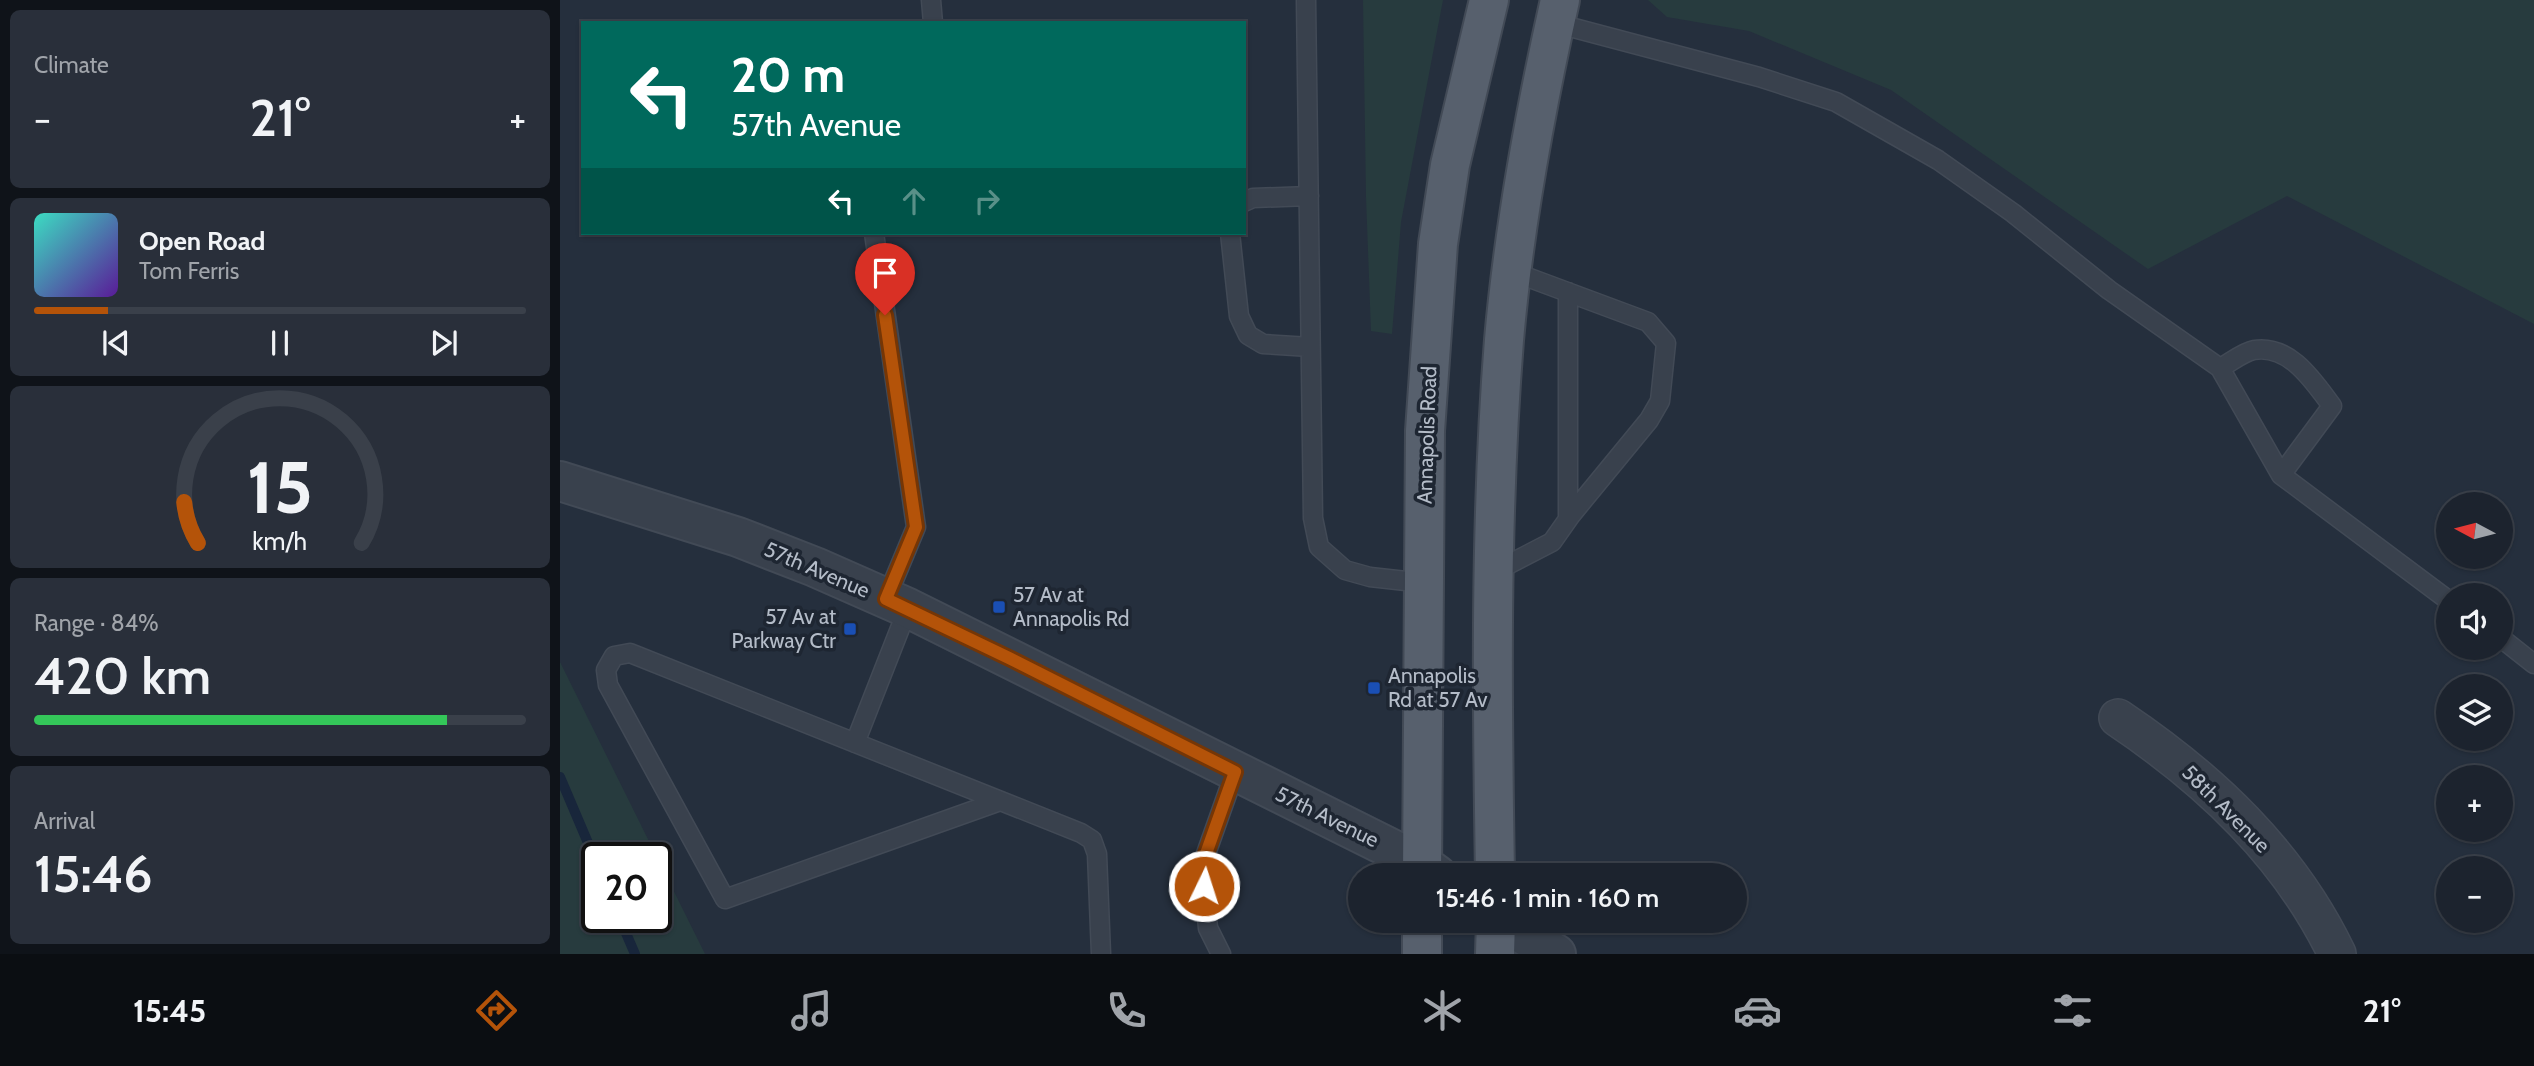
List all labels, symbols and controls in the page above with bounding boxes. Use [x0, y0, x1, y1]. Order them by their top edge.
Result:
text: 20 m [731, 45, 845, 104]
icon: left [616, 49, 707, 140]
text: Climate [34, 51, 109, 79]
text: 21° [250, 86, 310, 149]
text: − [34, 95, 51, 142]
text: + [509, 95, 526, 142]
text: 57th Avenue [731, 105, 901, 144]
icon: left [822, 182, 860, 220]
icon: ahead [895, 182, 933, 220]
icon: right [968, 182, 1006, 220]
text: Open Road [139, 225, 265, 257]
pin [855, 243, 915, 315]
icon: arrive [866, 254, 904, 292]
text: Tom Ferris [139, 257, 239, 285]
icon: previous [97, 324, 135, 362]
icon: pause [261, 324, 299, 362]
icon: next [425, 324, 463, 362]
street label: Annapolis Road [1412, 366, 1441, 504]
text: 15 [247, 443, 313, 531]
north arrow [2436, 492, 2513, 569]
map controls [2436, 492, 2513, 933]
text: km/h [253, 526, 307, 556]
street label: 57th Avenue [761, 536, 874, 603]
place label: 57 Av at Annapolis Rd [1013, 582, 1130, 631]
button: sound [2436, 583, 2513, 660]
marker: 57 Av at Annapolis Rd [991, 599, 1007, 615]
place label: 57 Av at Parkway Ctr [732, 604, 836, 653]
text: Range · 84% [34, 609, 159, 637]
marker: 57 Av at Parkway Ctr [842, 621, 858, 637]
text: 420 km [34, 644, 211, 707]
place label: Annapolis Rd at 57 Av [1388, 663, 1488, 712]
button: layers [2436, 674, 2513, 751]
marker: Annapolis Rd at 57 Av [1366, 680, 1382, 696]
street label: 58th Avenue [2177, 760, 2276, 858]
button: + [2436, 765, 2513, 842]
street label: 57th Avenue [1272, 781, 1383, 852]
text: Arrival [34, 807, 95, 835]
text: 15:46 [34, 842, 152, 905]
speed limit sign: 20 [581, 842, 672, 933]
position arrow [1167, 849, 1241, 923]
button: − [2436, 856, 2513, 933]
text: 15:46 · 1 min · 160 m [1436, 882, 1659, 914]
icon: directions [472, 986, 521, 1035]
icon: music [787, 986, 836, 1035]
icon: phone [1102, 986, 1151, 1035]
icon: climate [1418, 986, 1467, 1035]
icon: car [1733, 986, 1782, 1035]
icon: filters [2048, 986, 2097, 1035]
text: 15:45 [133, 991, 206, 1030]
text: 21° [2363, 991, 2401, 1030]

